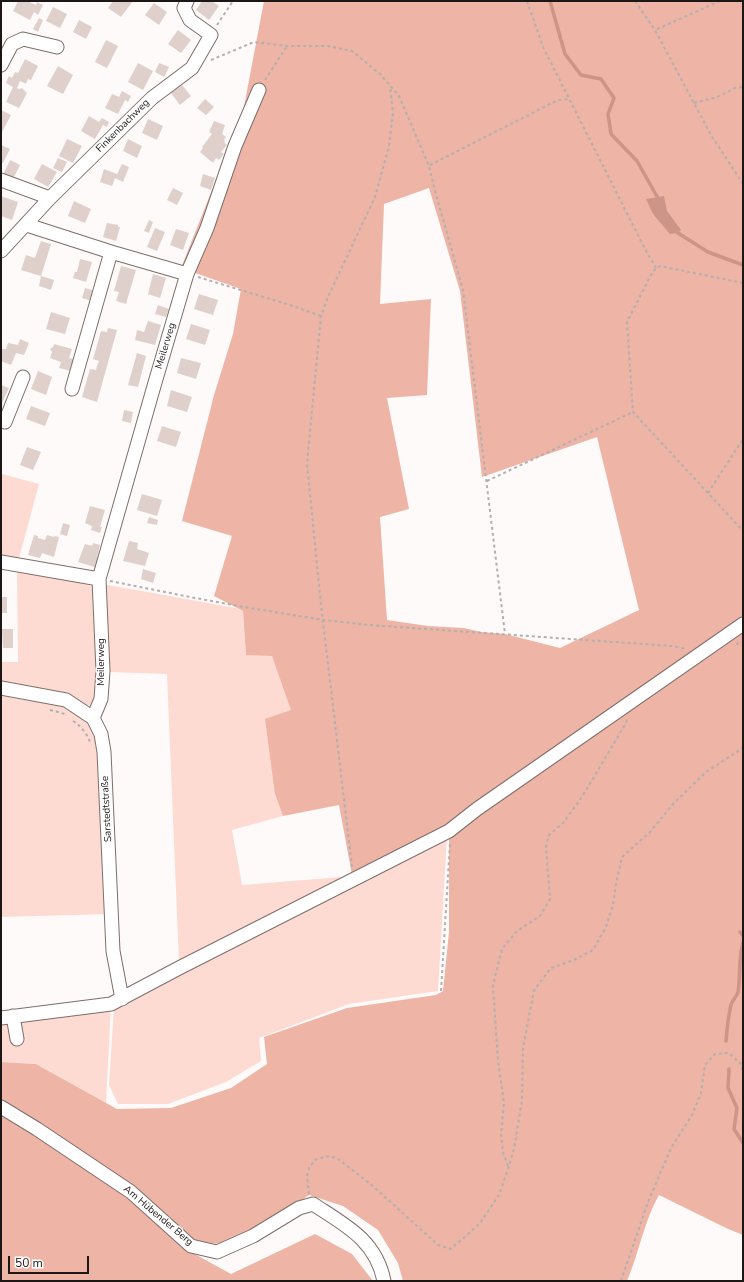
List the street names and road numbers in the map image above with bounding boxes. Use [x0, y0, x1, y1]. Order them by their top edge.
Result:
street label: Finkenbachweg [94, 97, 152, 155]
street label: Meilerweg [153, 321, 179, 371]
street label: Meilerweg [96, 638, 108, 686]
street label: Sarstedtstraße [99, 776, 115, 842]
street label: Am Hübender Berg [121, 1183, 195, 1249]

